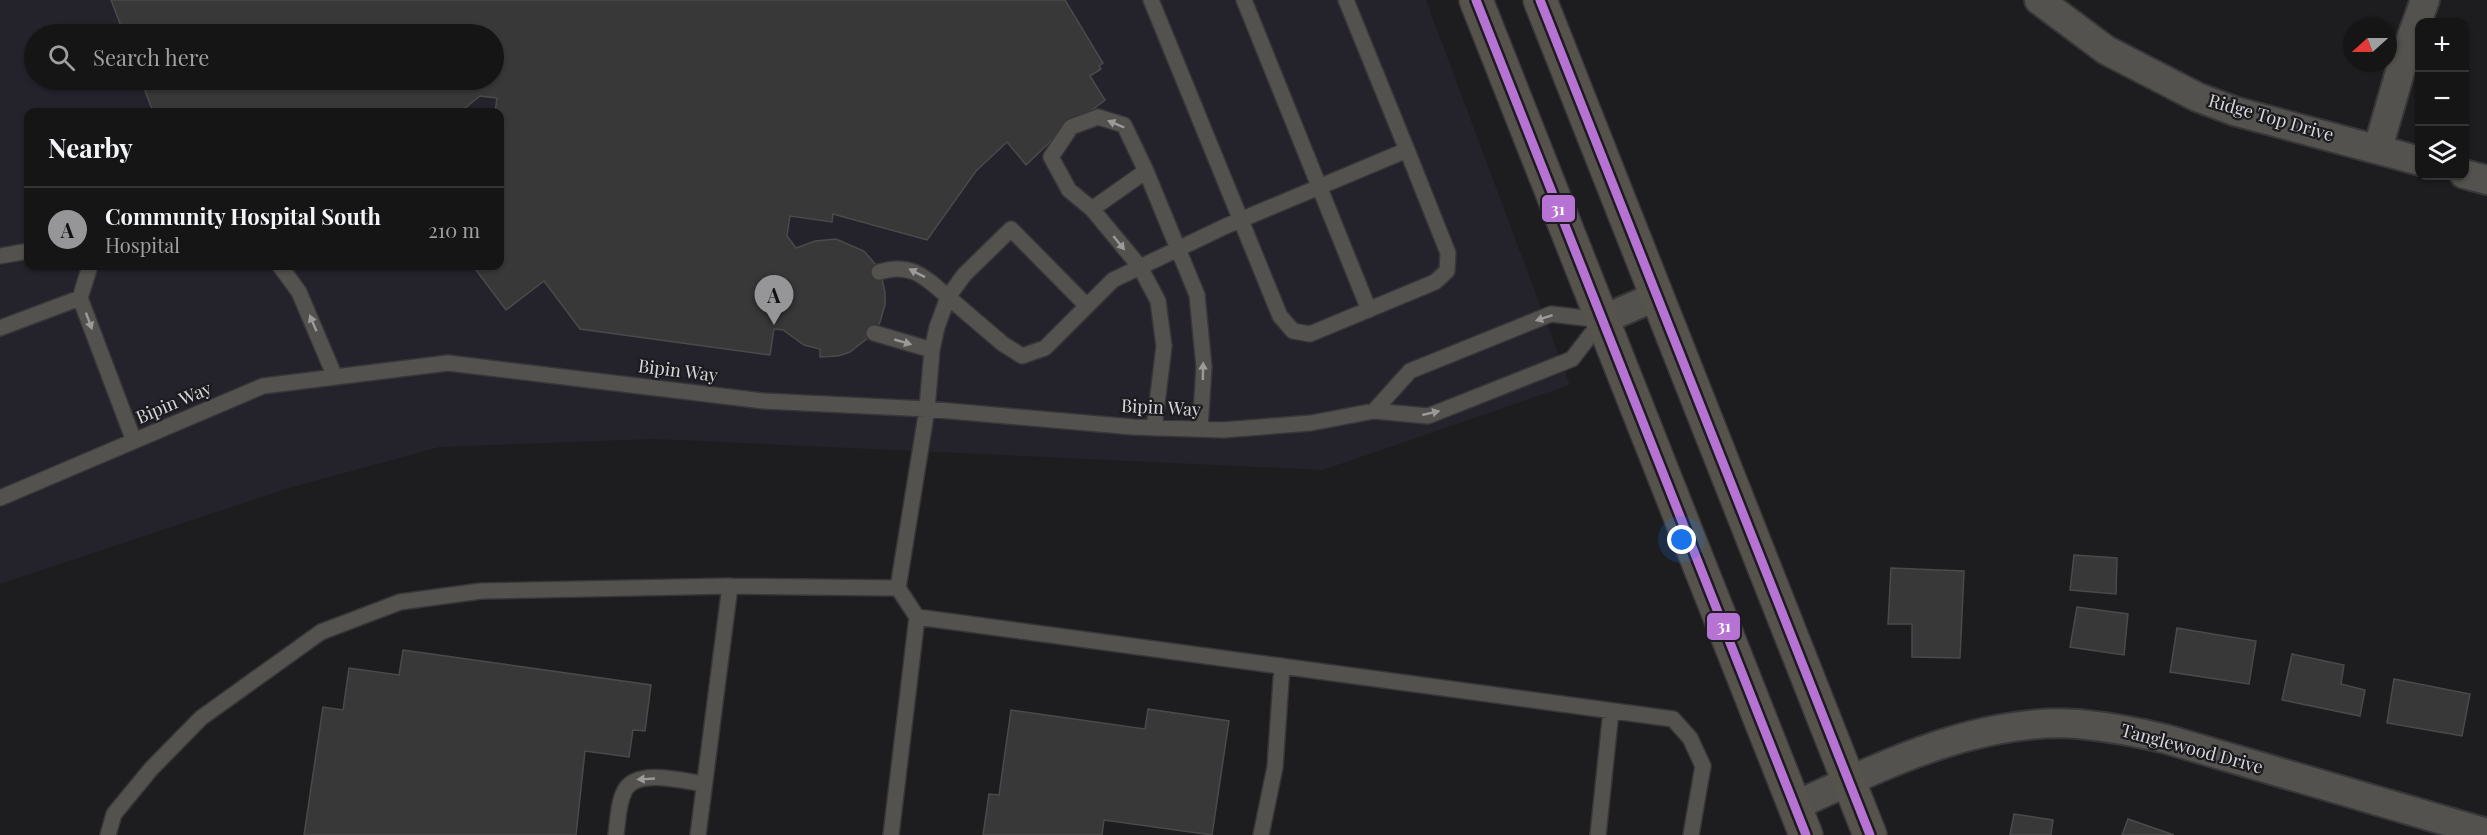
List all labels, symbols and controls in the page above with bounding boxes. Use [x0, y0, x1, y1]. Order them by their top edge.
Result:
north arrow [2343, 18, 2397, 72]
map controls [2415, 18, 2469, 180]
button: + [2415, 18, 2469, 72]
search box [24, 24, 504, 90]
icon: search [45, 41, 78, 74]
text: Search here [93, 42, 209, 72]
button: − [2415, 72, 2469, 126]
street label: Ridge Top Drive [2206, 88, 2337, 146]
one-way arrow [1107, 119, 1125, 129]
button: layers [2415, 126, 2469, 180]
text: Nearby [48, 130, 133, 165]
line badge: 31 [1541, 194, 1576, 223]
text: 31 [1551, 198, 1565, 219]
text: Community Hospital South [105, 201, 381, 231]
text: A [61, 216, 74, 243]
text: 210 m [428, 216, 480, 243]
text: Hospital [105, 231, 180, 258]
one-way arrow [1113, 235, 1126, 251]
one-way arrow [908, 269, 926, 279]
pin: A [754, 276, 794, 325]
one-way arrow [84, 312, 94, 330]
one-way arrow [308, 314, 317, 332]
one-way arrow [1535, 314, 1553, 323]
one-way arrow [894, 338, 912, 347]
street label: Bipin Way [637, 353, 719, 387]
one-way arrow [1198, 361, 1208, 380]
street label: Bipin Way [132, 375, 215, 429]
street label: Bipin Way [1120, 393, 1202, 421]
one-way arrow [1422, 407, 1440, 417]
your location [1667, 525, 1696, 554]
line badge: 31 [1706, 612, 1741, 641]
text: 31 [1717, 615, 1731, 636]
street label: Tanglewood Drive [2118, 717, 2266, 779]
one-way arrow [637, 774, 656, 783]

